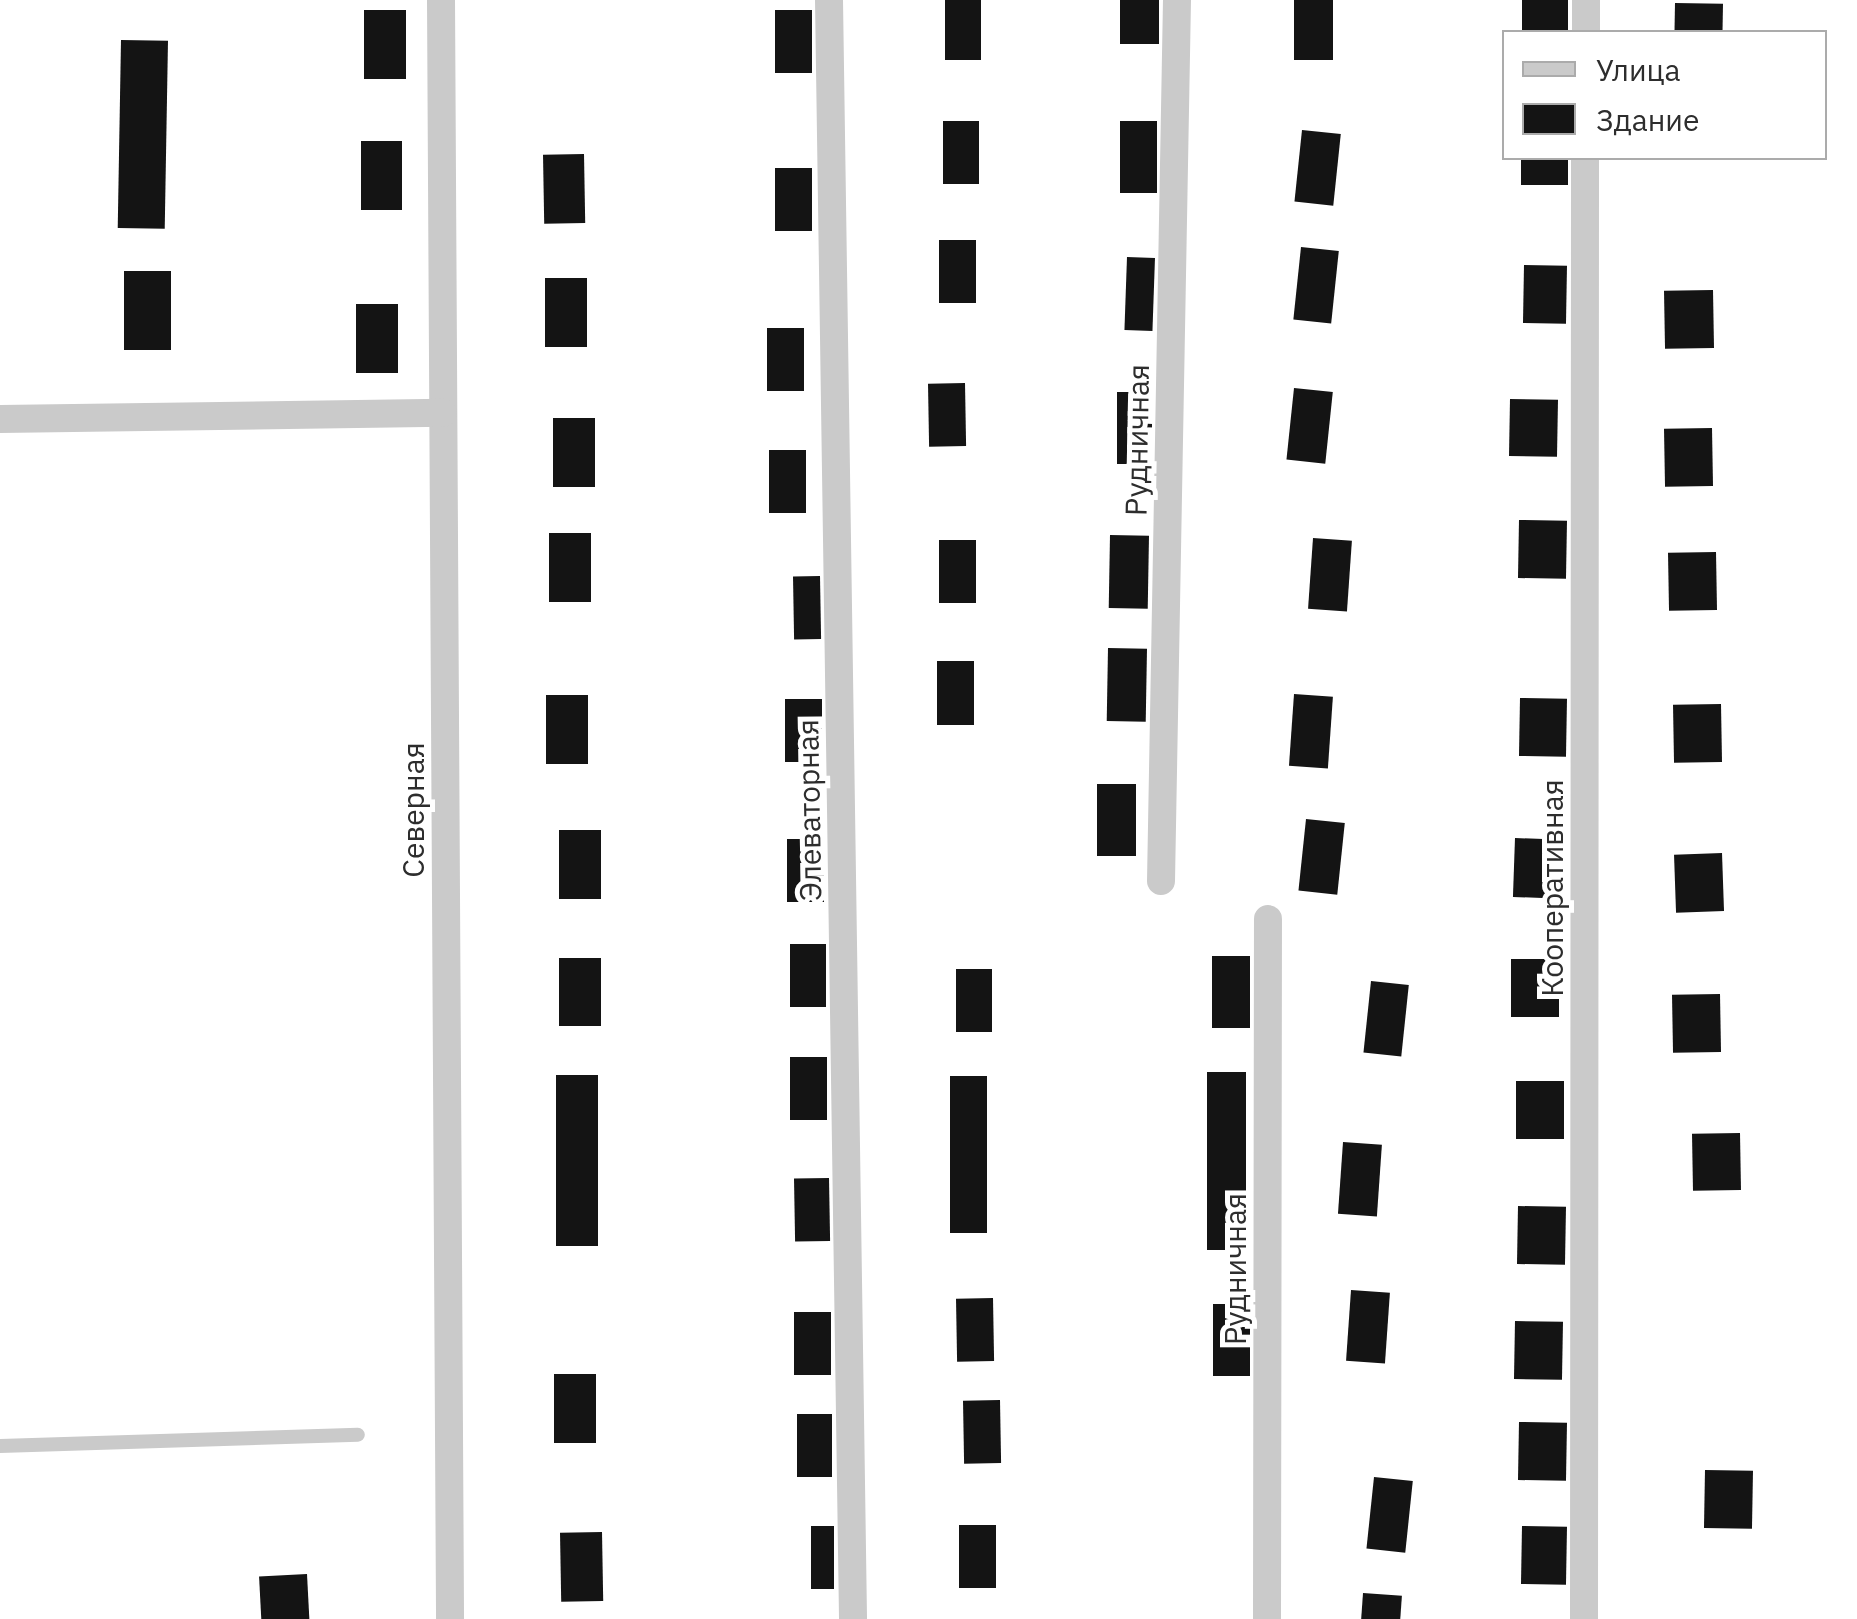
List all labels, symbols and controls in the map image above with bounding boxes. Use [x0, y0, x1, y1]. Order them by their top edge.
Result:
legend [1502, 30, 1827, 160]
text: Улица [1596, 50, 1681, 89]
text: Здание [1596, 100, 1699, 139]
street label: Рудничная [1118, 364, 1156, 516]
street label: Элеваторная [789, 719, 829, 901]
street label: Северная [395, 742, 431, 878]
street label: Кооперативная [1534, 779, 1570, 997]
street label: Рудничная [1217, 1193, 1253, 1345]

